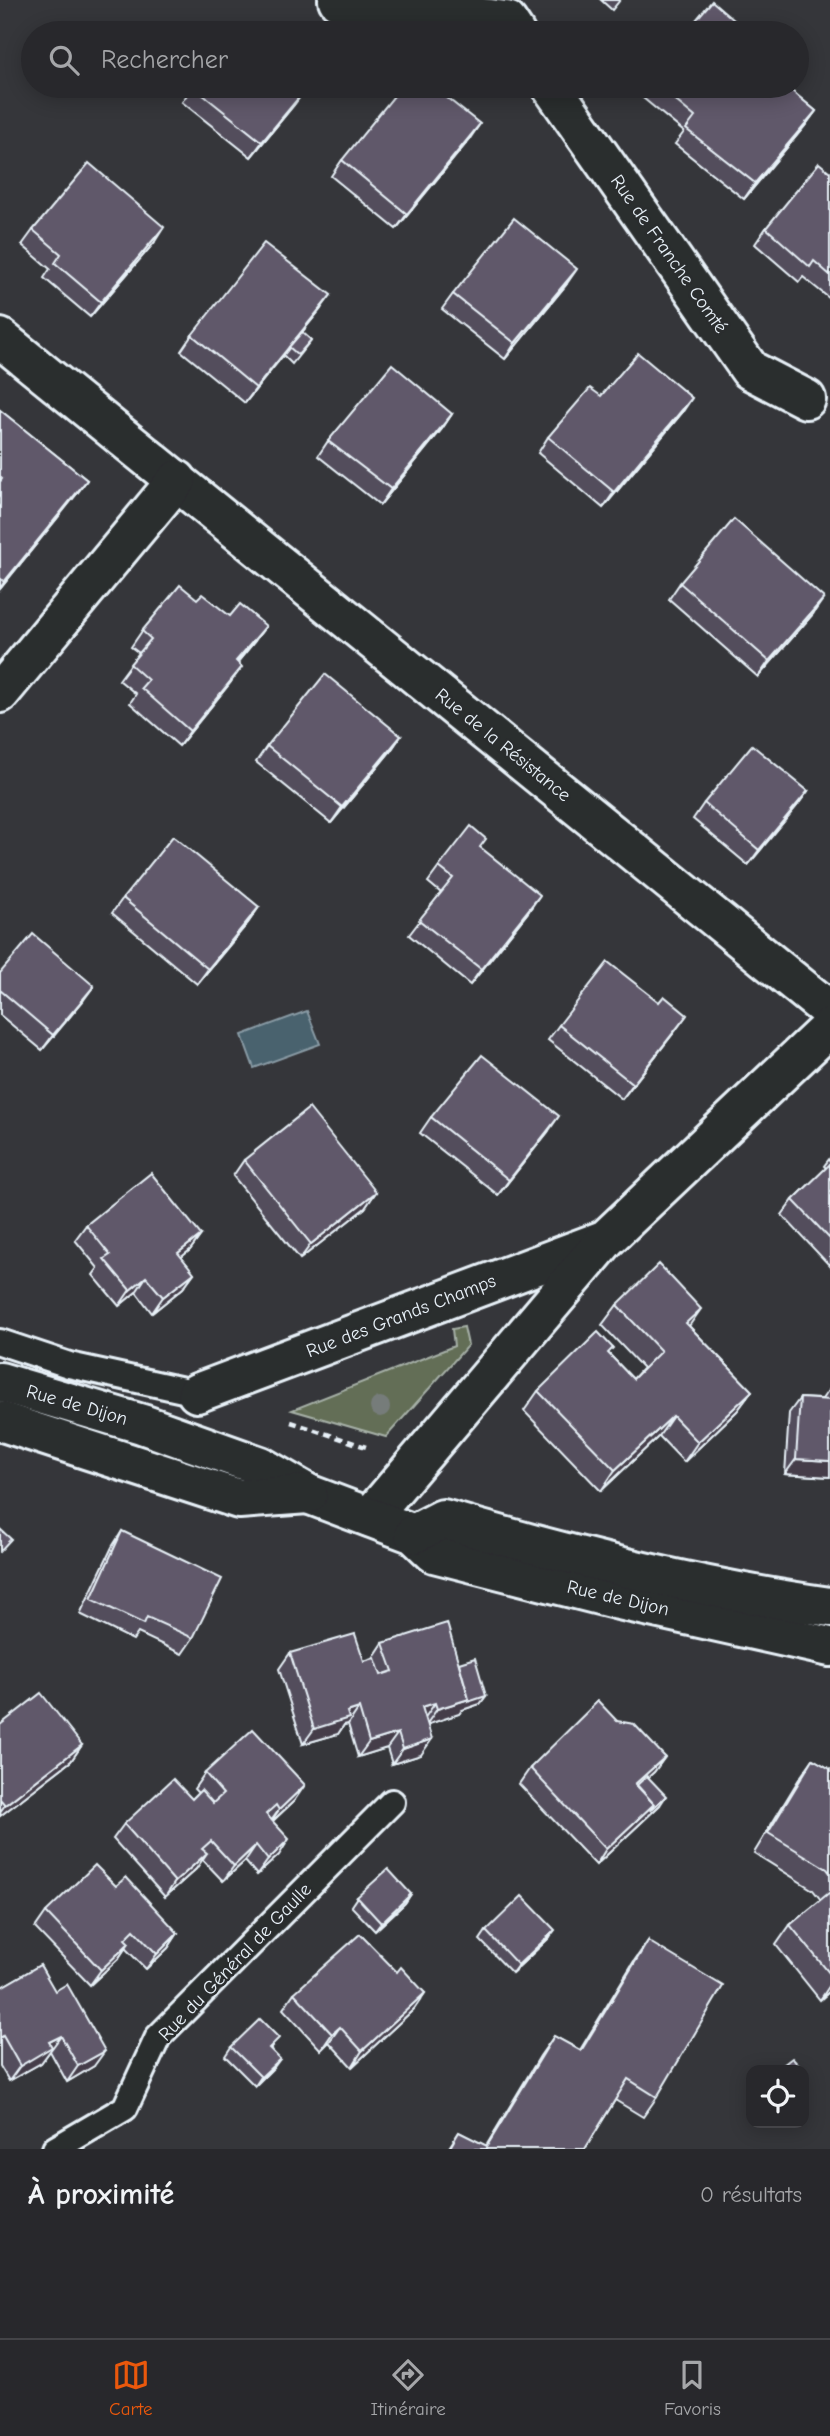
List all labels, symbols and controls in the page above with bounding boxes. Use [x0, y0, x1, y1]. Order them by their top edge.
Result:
search box [21, 21, 809, 98]
icon: search [45, 41, 83, 79]
text: Rechercher [101, 45, 228, 75]
street label: Rue de Franche Comté [606, 171, 732, 337]
street label: Rue de la Résistance [431, 684, 575, 806]
street label: Rue des Grands Champs [303, 1270, 499, 1362]
street label: Rue de Dijon [24, 1380, 130, 1430]
street label: Rue de Dijon [565, 1576, 671, 1620]
street label: Rue du Général de Gaulle [154, 1879, 316, 2045]
map controls [746, 2065, 809, 2128]
button: locate [746, 2065, 809, 2128]
text: À proximité [28, 2177, 174, 2212]
text: 0 résultats [700, 2181, 802, 2208]
tab: Carte [109, 2356, 152, 2420]
tab: Itinéraire [371, 2356, 446, 2420]
tab: Favoris [664, 2356, 721, 2420]

